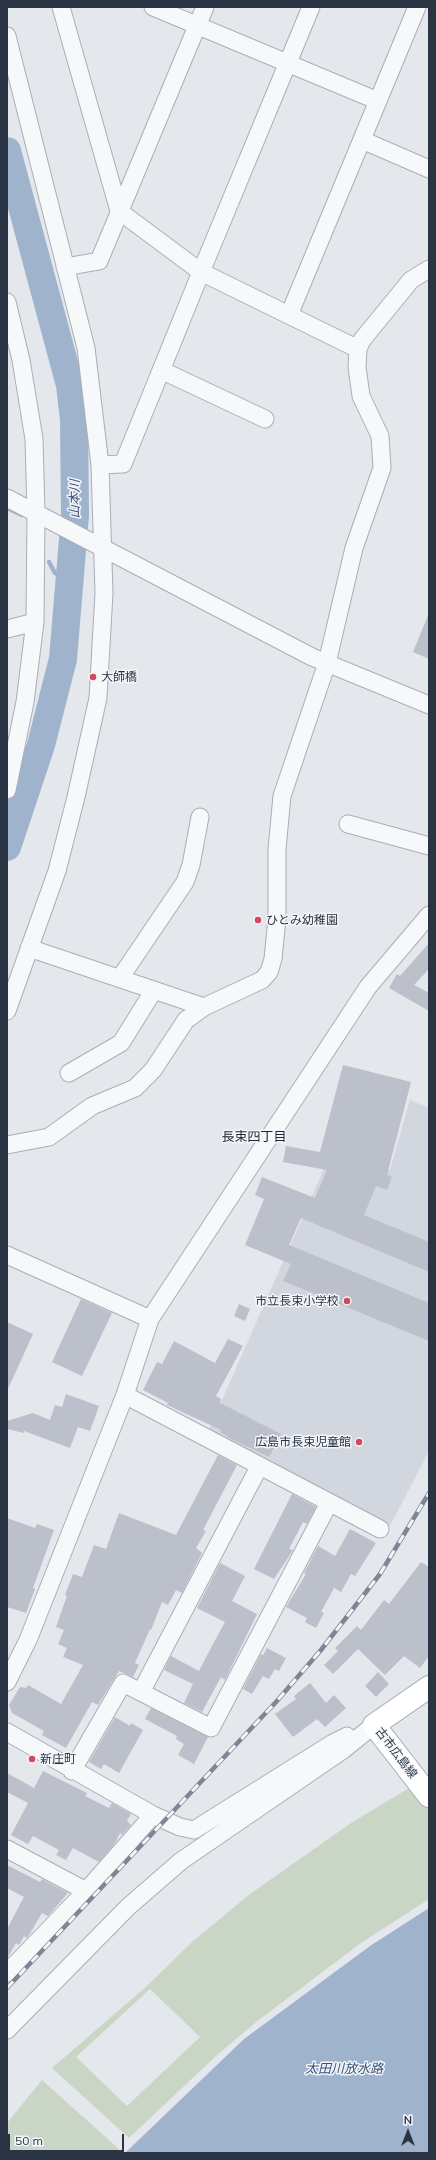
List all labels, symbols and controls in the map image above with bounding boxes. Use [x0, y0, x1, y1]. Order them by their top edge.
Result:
water label: 山本川 [67, 480, 83, 518]
place label: 大師橋 [101, 670, 137, 684]
marker: 大師橋 [88, 672, 98, 682]
place label: ひとみ幼稚園 [266, 913, 338, 927]
marker: ひとみ幼稚園 [253, 915, 263, 925]
district label: 長束四丁目 [222, 1129, 286, 1145]
place label: 市立長束小学校 [255, 1294, 339, 1308]
marker: 市立長束小学校 [342, 1296, 352, 1306]
place label: 広島市長束児童館 [255, 1435, 351, 1449]
marker: 広島市長束児童館 [354, 1437, 364, 1447]
street label: 古市広島線 [372, 1725, 420, 1781]
place label: 新庄町 [40, 1752, 76, 1766]
marker: 新庄町 [27, 1754, 37, 1764]
water label: 太田川放水路 [305, 2061, 383, 2077]
north arrow [388, 2112, 428, 2152]
text: N [404, 2113, 412, 2127]
scale bar [10, 2126, 126, 2152]
text: 50 m [15, 2133, 43, 2148]

